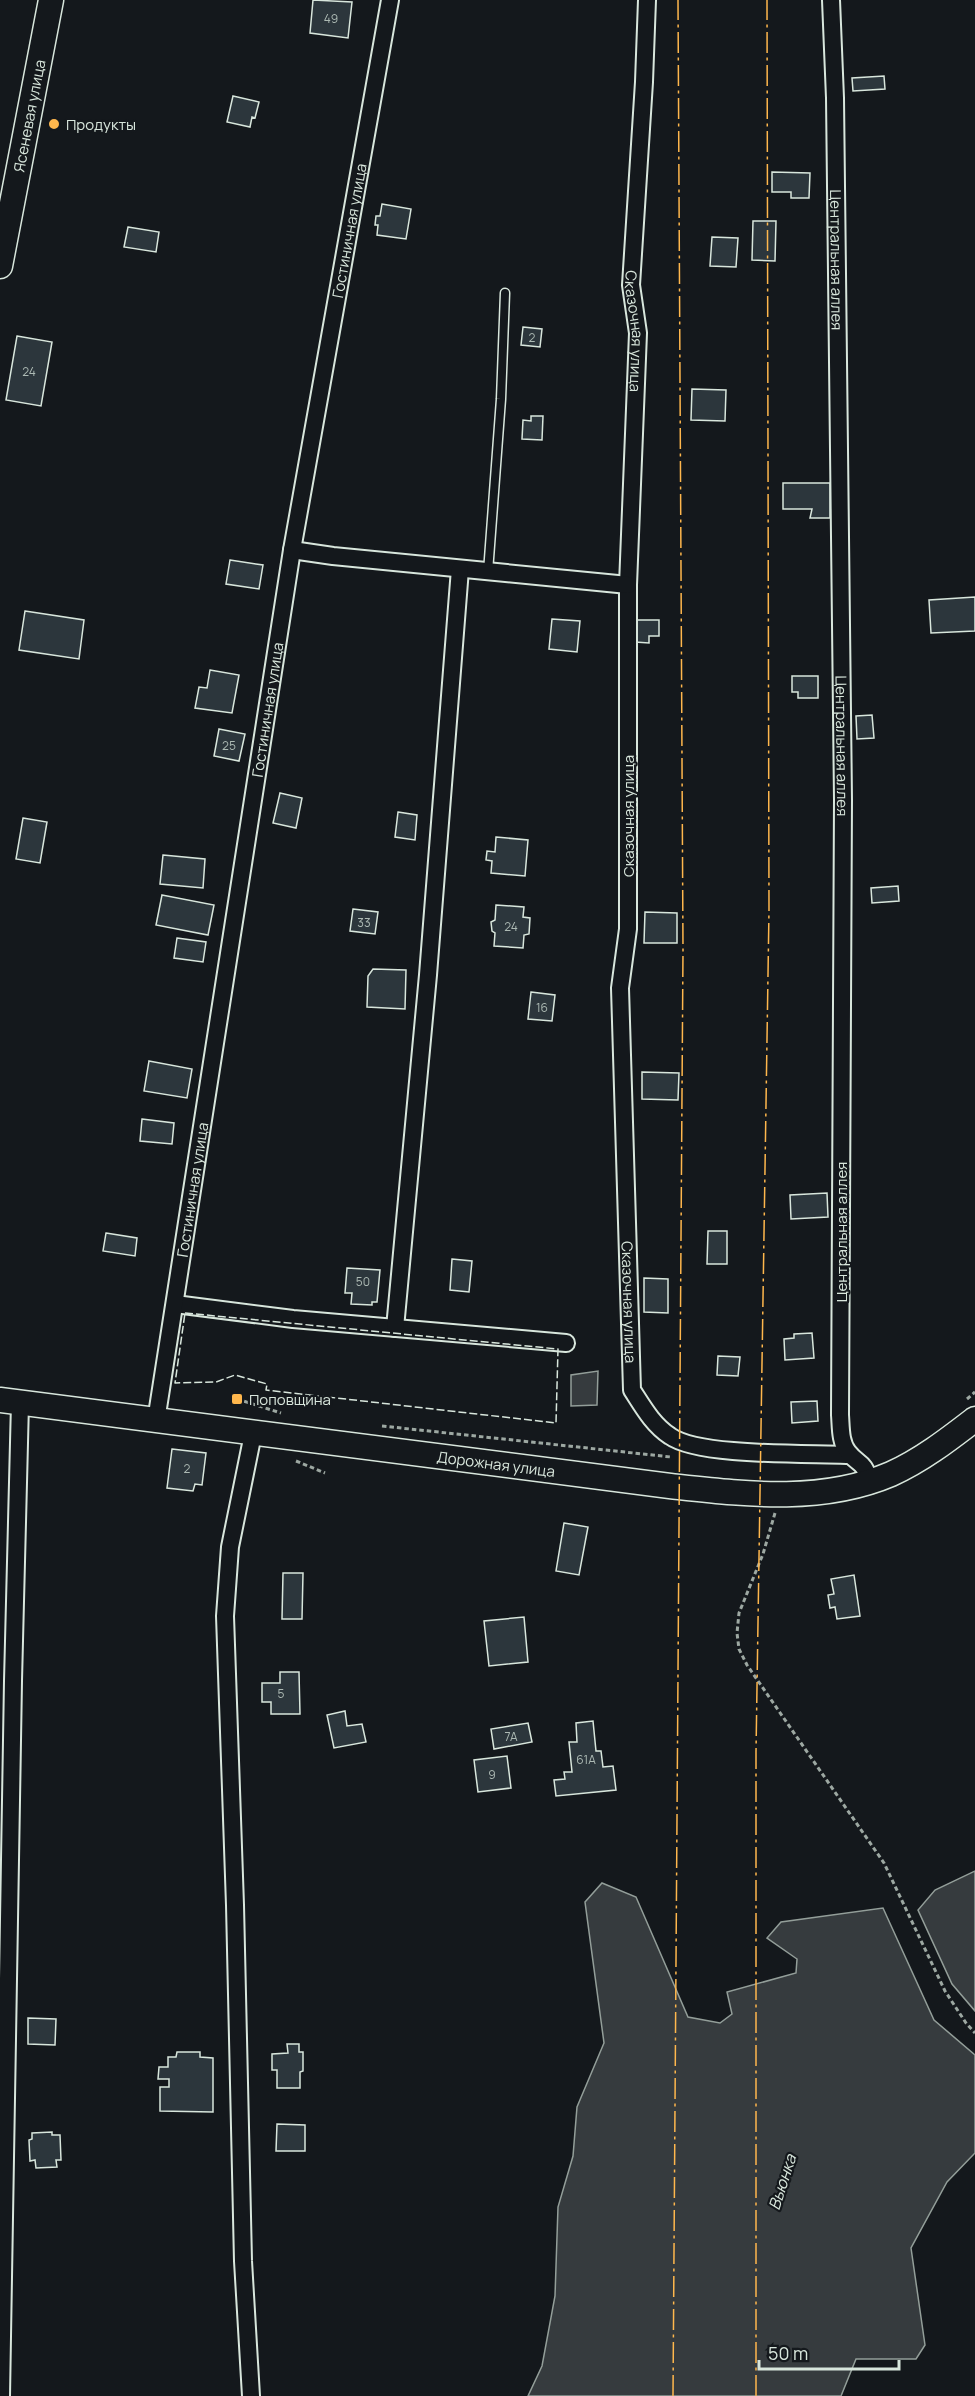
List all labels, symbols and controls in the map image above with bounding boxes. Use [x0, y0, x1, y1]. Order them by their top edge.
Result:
house number: 49 [324, 10, 338, 27]
street label: Ясеневая улица [8, 58, 50, 174]
place label: Продукты [66, 114, 136, 135]
marker: Продукты [47, 117, 61, 131]
street label: Гостиничная улица [327, 162, 371, 300]
street label: Центральная аллея [826, 189, 848, 330]
street label: Сказочная улица [620, 270, 649, 392]
house number: 2 [529, 329, 536, 346]
house number: 24 [22, 363, 36, 380]
street label: Гостиничная улица [246, 641, 288, 779]
street label: Центральная аллея [831, 675, 854, 816]
house number: 25 [222, 737, 236, 754]
street label: Сказочная улица [618, 755, 639, 877]
house number: 33 [357, 914, 371, 931]
house number: 24 [504, 918, 518, 935]
house number: 16 [536, 999, 548, 1016]
street label: Гостиничная улица [171, 1121, 213, 1259]
street label: Центральная аллея [831, 1162, 852, 1302]
street label: Сказочная улица [617, 1241, 642, 1363]
house number: 50 [356, 1273, 370, 1290]
place label: Поповщина [249, 1389, 331, 1410]
marker: Поповщина [230, 1392, 244, 1406]
street label: Дорожная улица [436, 1446, 556, 1482]
house number: 2 [184, 1460, 191, 1477]
house number: 5 [278, 1685, 285, 1702]
house number: 7А [504, 1728, 518, 1745]
house number: 61А [576, 1751, 596, 1768]
house number: 9 [488, 1766, 496, 1783]
water label: Вьюнка [763, 2150, 802, 2213]
scale bar [759, 2333, 898, 2371]
text: 50 m [768, 2341, 808, 2365]

